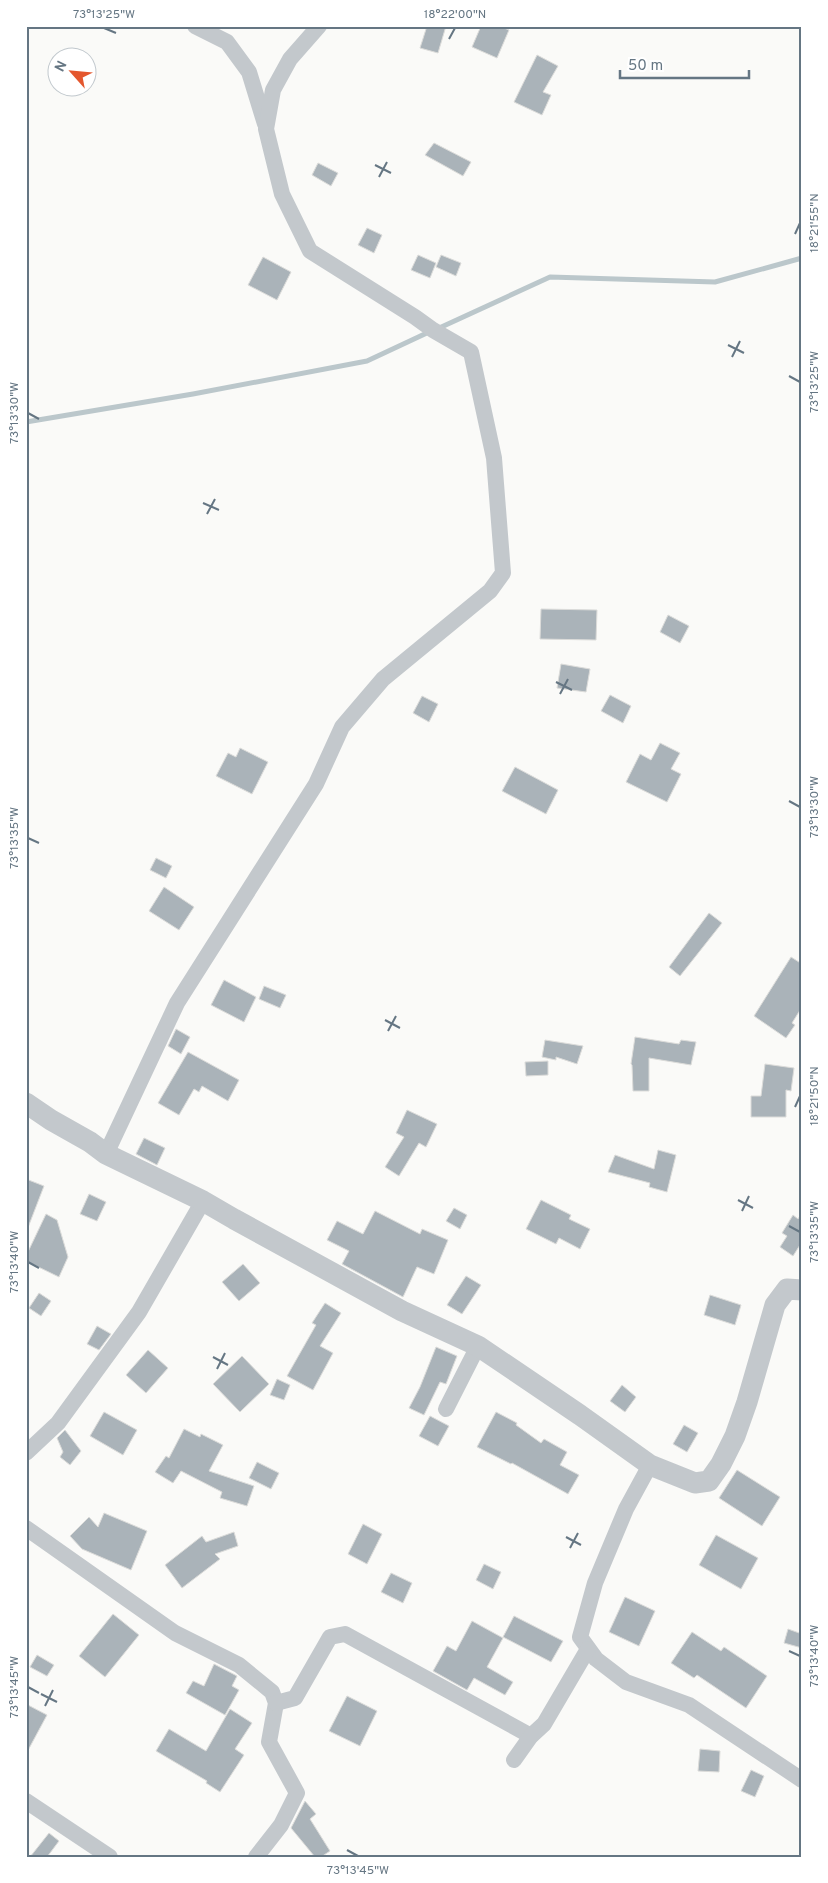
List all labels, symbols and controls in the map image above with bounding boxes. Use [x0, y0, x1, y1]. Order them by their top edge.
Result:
text: 73°13'25"W [73, 7, 135, 23]
text: 18°22'00"N [424, 7, 486, 23]
north arrow [48, 48, 98, 98]
scale bar [620, 48, 749, 80]
text: 50 m [628, 57, 663, 76]
text: N [52, 58, 72, 75]
text: 18°21'55"N [807, 193, 823, 253]
text: 73°13'25"W [807, 351, 823, 413]
text: 73°13'30"W [7, 382, 23, 444]
text: 73°13'30"W [807, 776, 823, 838]
text: 73°13'35"W [7, 807, 23, 869]
text: 18°21'50"N [807, 1066, 823, 1126]
text: 73°13'35"W [807, 1201, 823, 1263]
text: 73°13'40"W [7, 1231, 23, 1293]
text: 73°13'40"W [807, 1625, 823, 1687]
text: 73°13'45"W [7, 1656, 23, 1718]
text: 73°13'45"W [327, 1863, 389, 1879]

